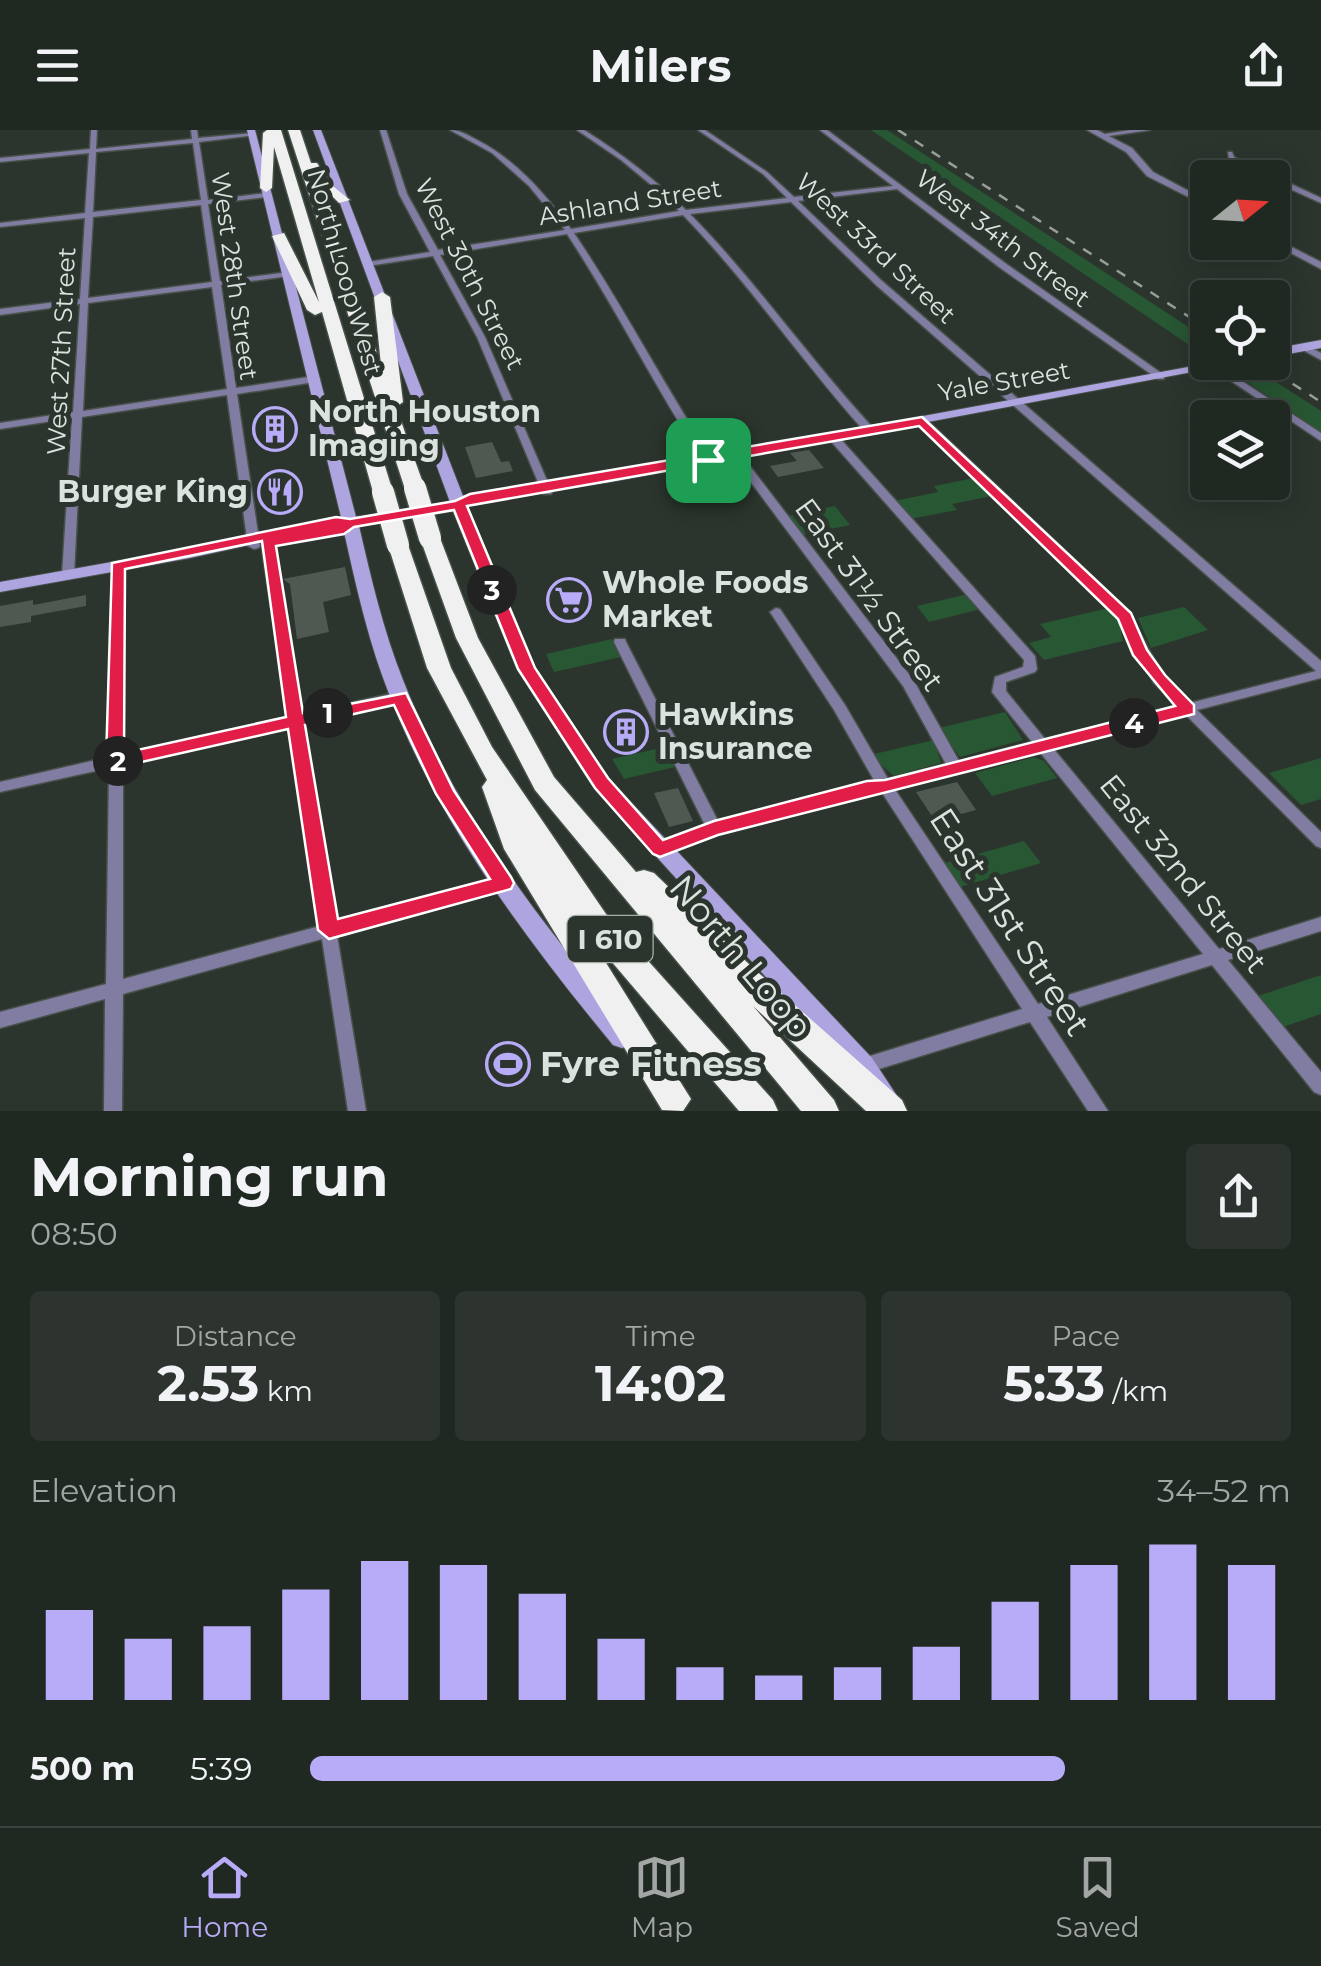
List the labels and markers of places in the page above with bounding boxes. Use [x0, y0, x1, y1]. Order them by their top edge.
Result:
place label: North Houston Imaging [308, 393, 541, 464]
building icon: North Houston Imaging [252, 406, 298, 452]
pin [666, 418, 751, 503]
restaurant icon: Burger King [257, 469, 303, 515]
place label: Burger King [57, 473, 248, 510]
place label: Whole Foods Market [602, 564, 809, 635]
pin: 3 [467, 565, 517, 615]
supermarket icon: Whole Foods Market [546, 577, 592, 623]
pin: 1 [303, 688, 353, 738]
place label: Hawkins Insurance [658, 696, 813, 767]
pin: 4 [1109, 698, 1159, 748]
building icon: Hawkins Insurance [603, 709, 649, 755]
pin: 2 [93, 736, 143, 786]
sports icon: Fyre Fitness [485, 1041, 531, 1087]
place label: Fyre Fitness [540, 1042, 762, 1085]

